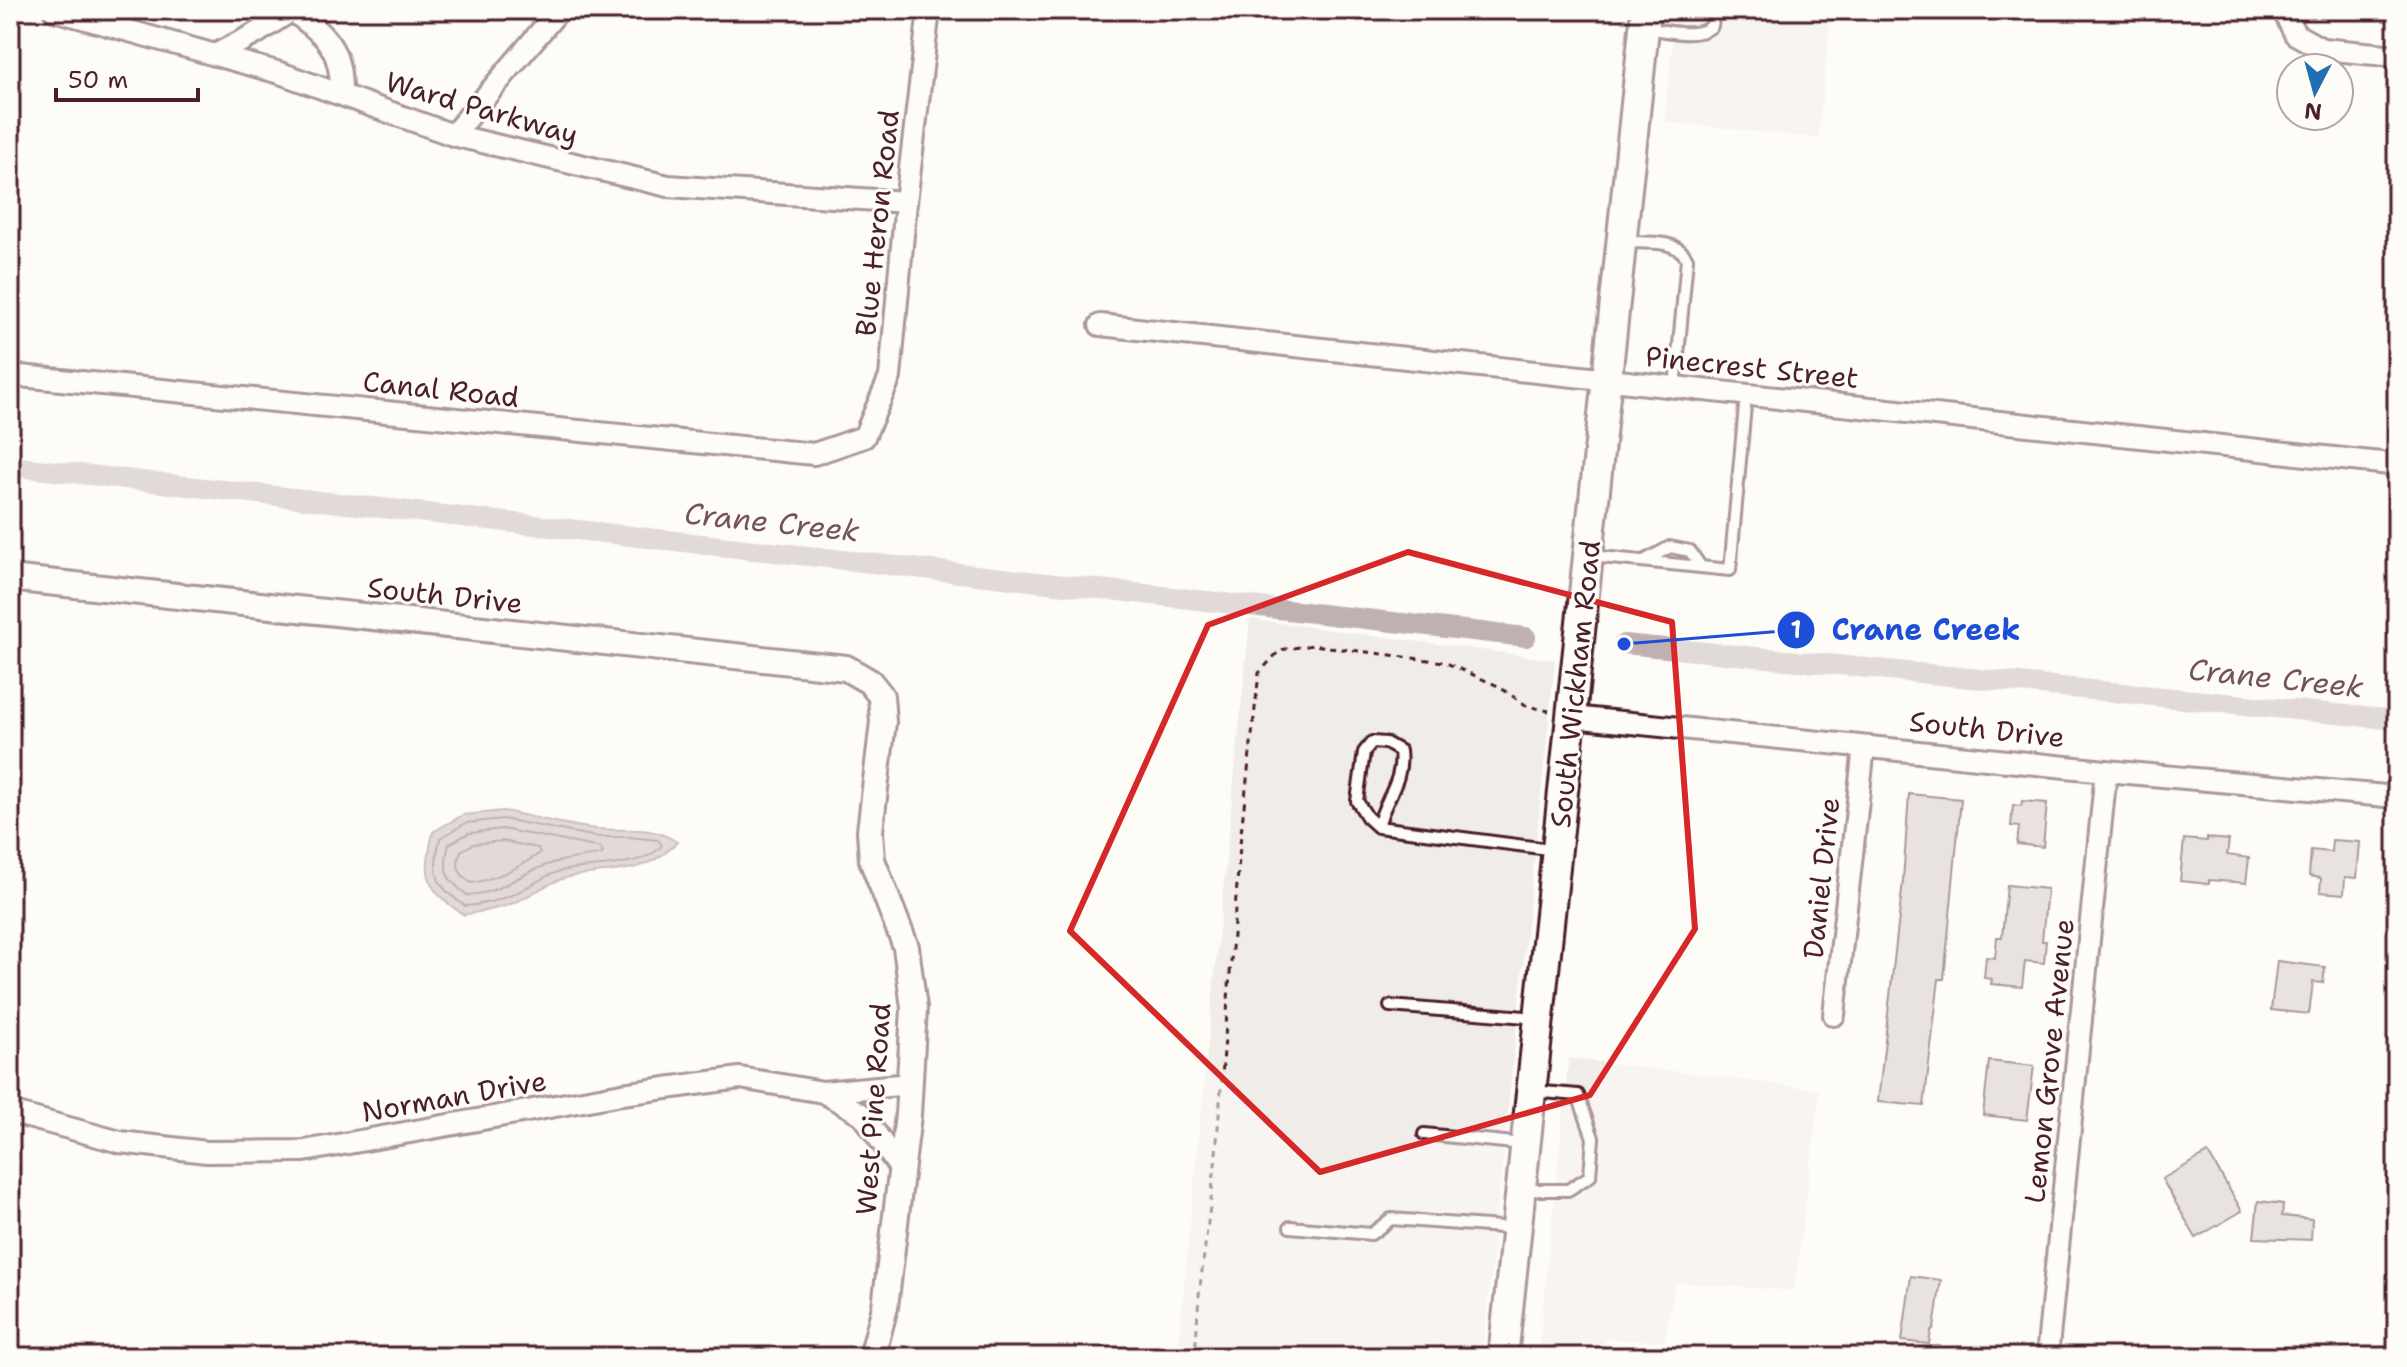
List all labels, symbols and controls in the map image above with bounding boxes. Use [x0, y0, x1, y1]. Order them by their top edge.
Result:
scale bar [56, 52, 198, 102]
north arrow [2275, 52, 2355, 132]
street label: Ward Parkway [381, 62, 583, 154]
text: 50 m [68, 64, 128, 96]
text: N [2303, 96, 2323, 127]
street label: Blue Heron Road [846, 108, 908, 338]
street label: Pinecrest Street [1643, 337, 1861, 397]
street label: Canal Road [361, 362, 521, 416]
water label: Crane Creek [682, 492, 862, 552]
street label: South Wickham Road [1541, 538, 1609, 830]
street label: South Drive [366, 568, 524, 622]
callout: Crane Creek [1776, 603, 2037, 657]
text: Crane Creek [1831, 609, 2021, 650]
text: 1 [1791, 614, 1801, 646]
water label: Crane Creek [2186, 648, 2366, 708]
street label: South Drive [1908, 702, 2066, 756]
street label: Daniel Drive [1794, 795, 1848, 961]
street label: Lemon Grove Avenue [2015, 917, 2083, 1205]
street label: West Pine Road [847, 1002, 899, 1216]
street label: Norman Drive [359, 1061, 549, 1131]

